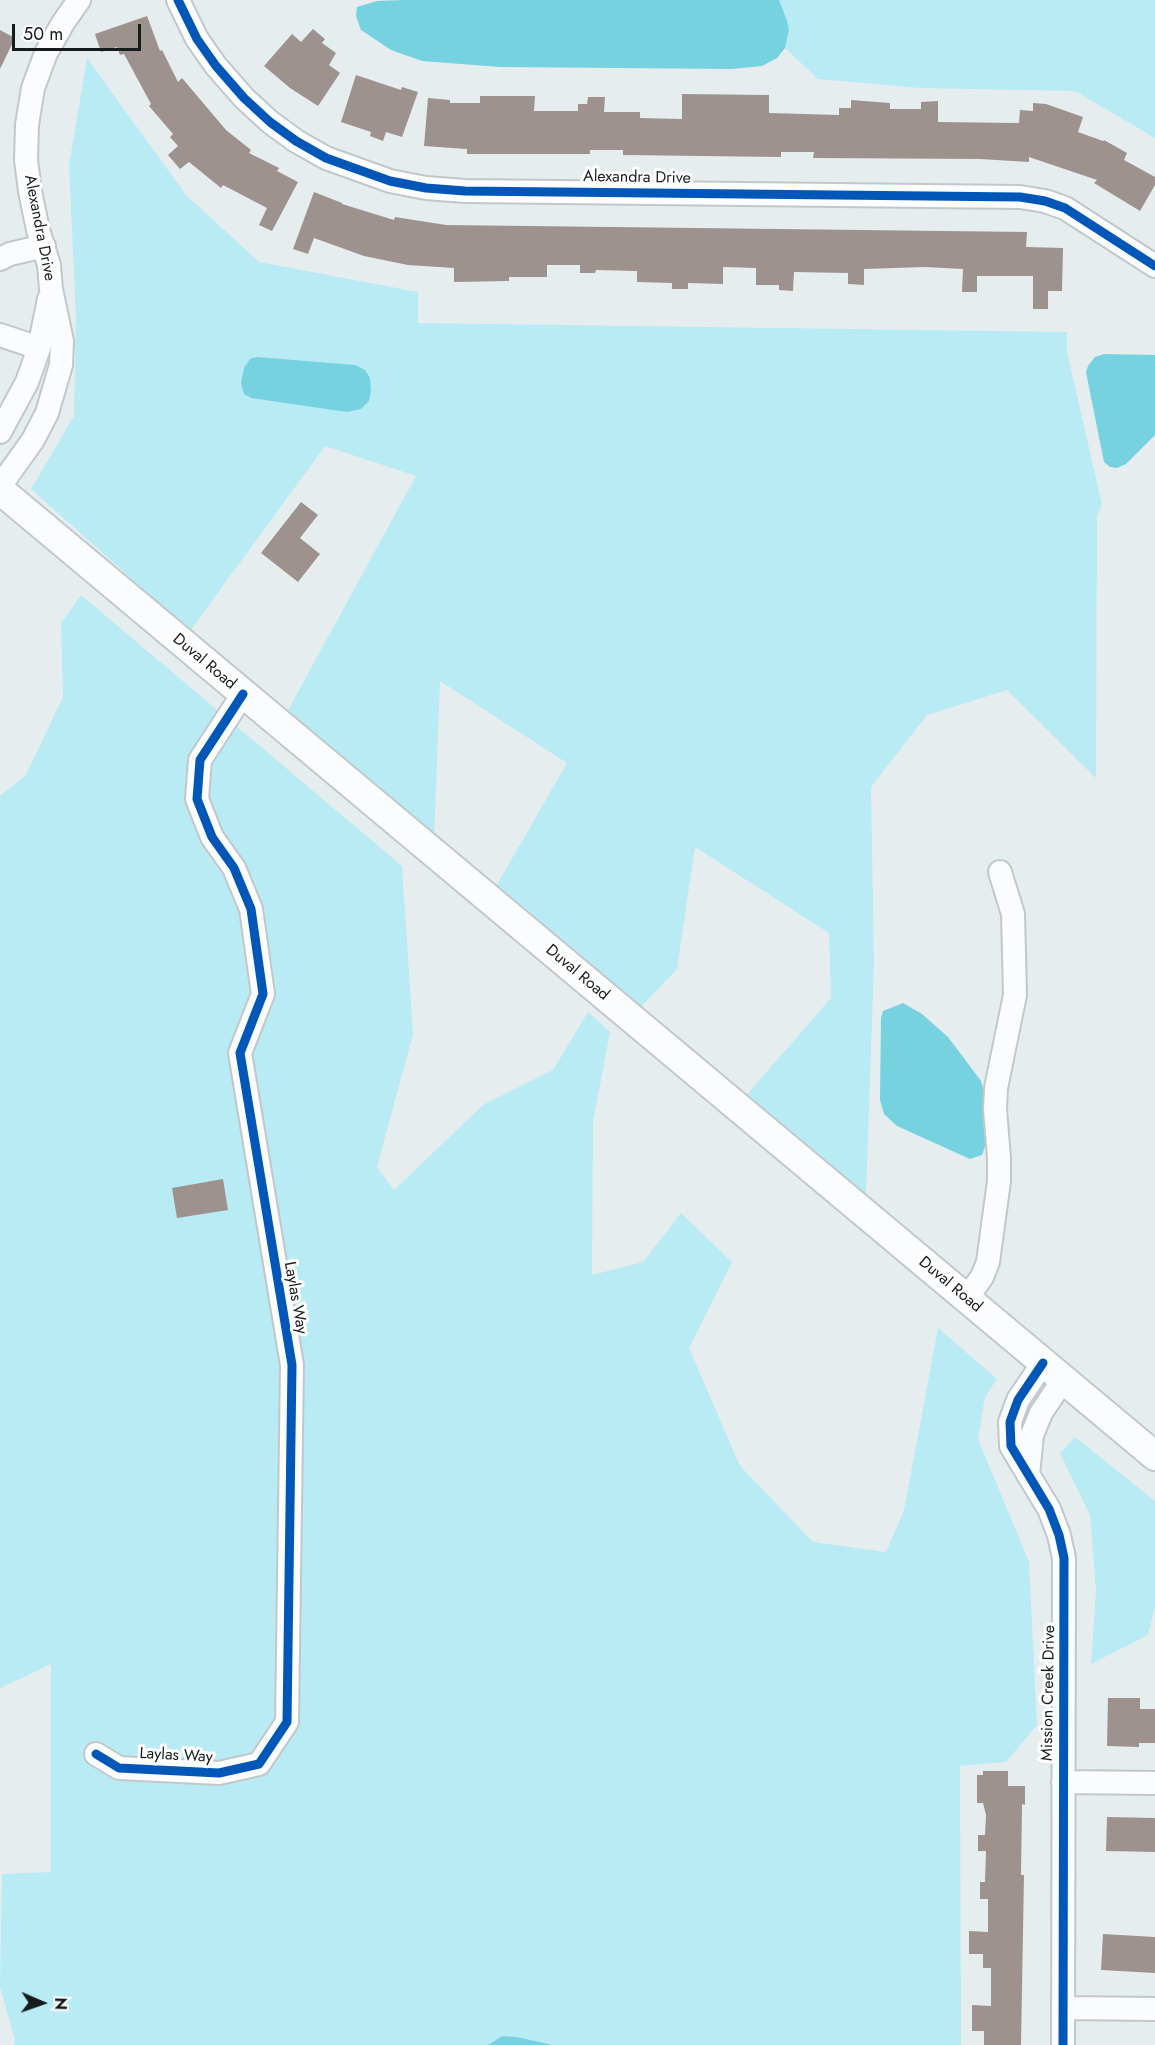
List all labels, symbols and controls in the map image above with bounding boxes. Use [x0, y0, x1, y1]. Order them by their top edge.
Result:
scale bar [15, 12, 144, 50]
text: 50 m [23, 21, 63, 47]
street label: Alexandra Drive [583, 167, 691, 189]
street label: Alexandra Drive [19, 173, 59, 283]
street label: Duval Road [168, 630, 240, 694]
street label: Duval Road [541, 941, 613, 1005]
street label: Duval Road [914, 1253, 986, 1317]
street label: Laylas Way [279, 1260, 311, 1336]
street label: Mission Creek Drive [1038, 1625, 1060, 1761]
street label: Laylas Way [139, 1744, 213, 1768]
north arrow [12, 1973, 72, 2033]
text: N [49, 1997, 72, 2010]

